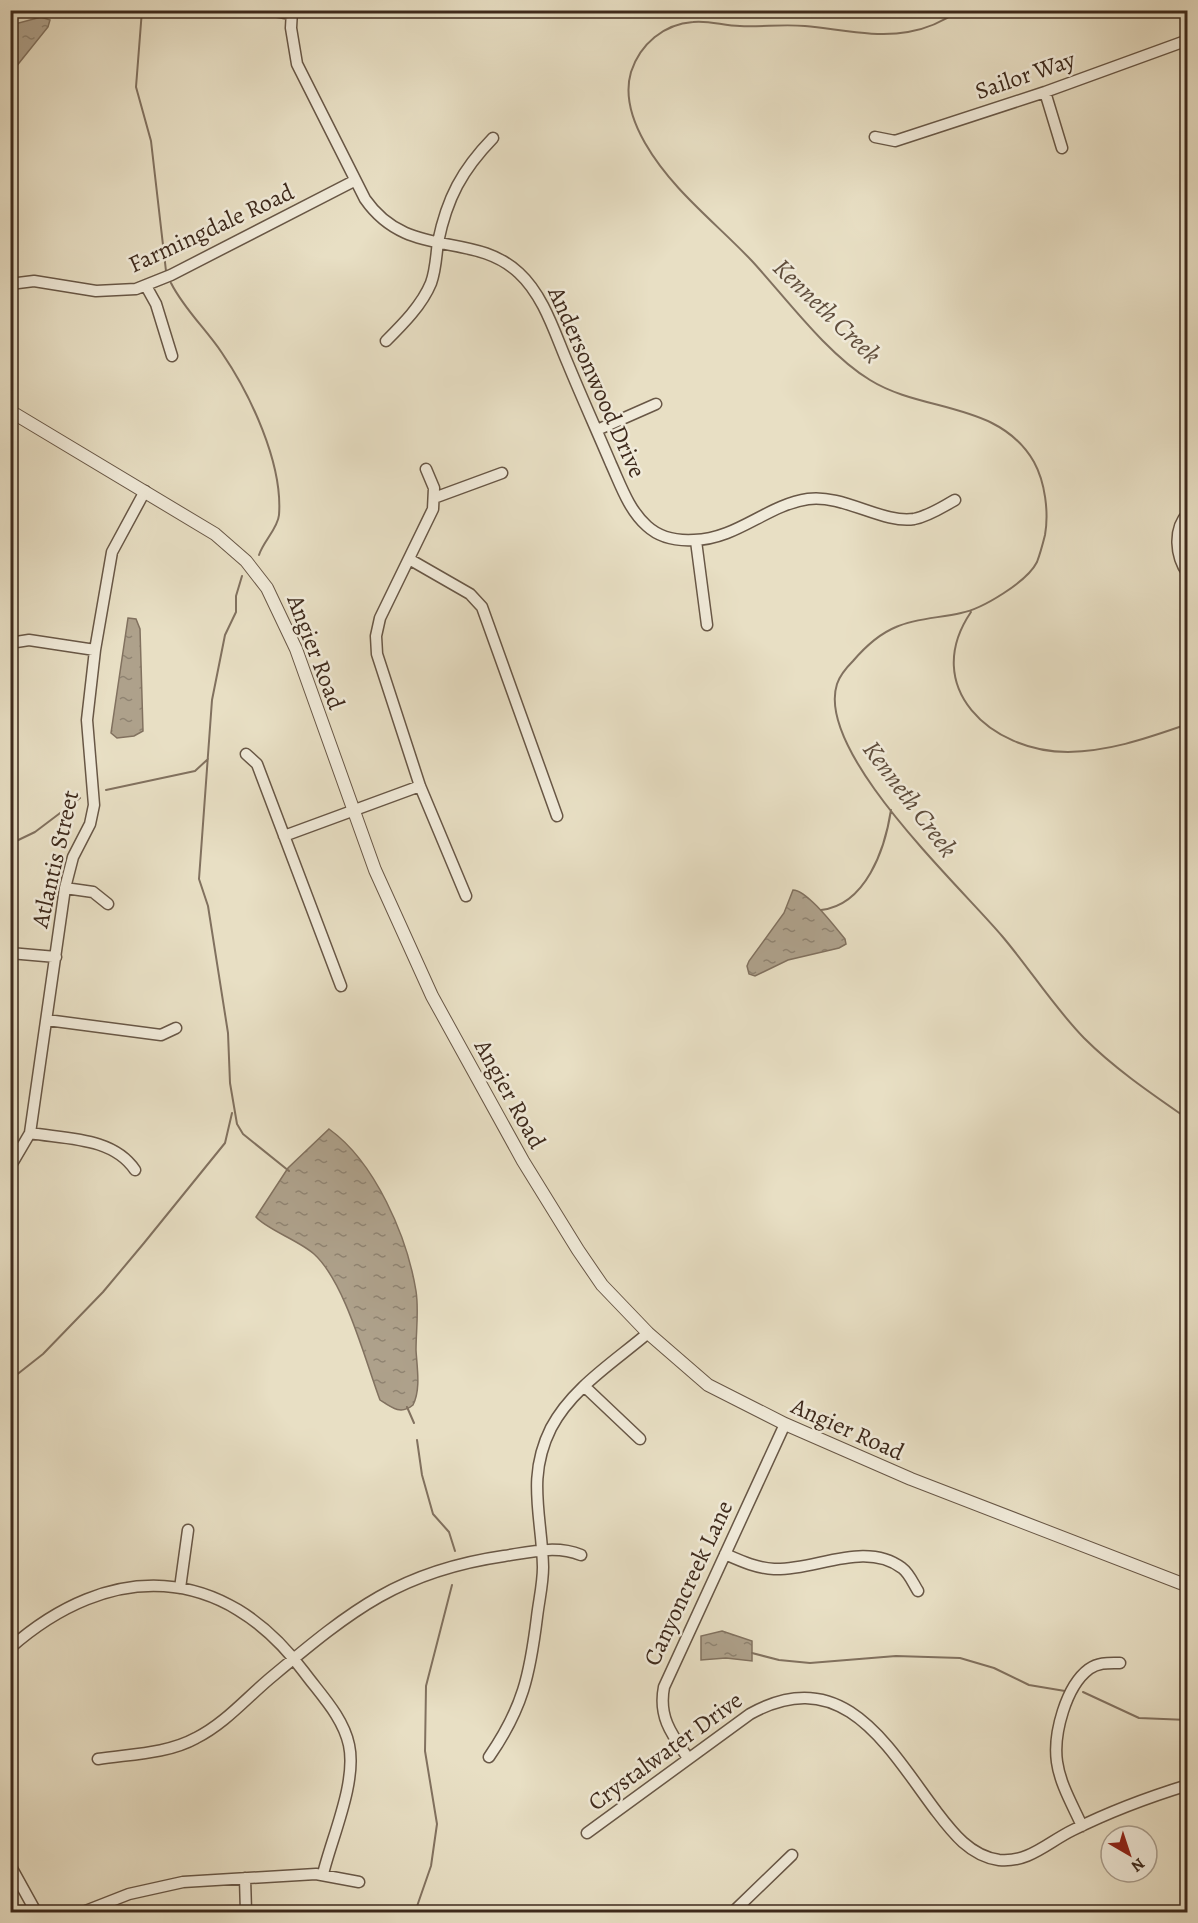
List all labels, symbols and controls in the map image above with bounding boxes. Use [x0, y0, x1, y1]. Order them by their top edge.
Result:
street label: Sailor Way [971, 43, 1080, 107]
street label: Farmingdale Road [123, 176, 299, 280]
water label: Kenneth Creek [765, 251, 889, 371]
street label: Andersonwood Drive [540, 281, 653, 483]
street label: Angier Road [279, 589, 353, 714]
water label: Kenneth Creek [855, 733, 965, 865]
street label: Atlantis Street [23, 787, 86, 932]
street label: Angier Road [466, 1033, 553, 1154]
street label: Angier Road [786, 1390, 909, 1468]
street label: Canyoncreek Lane [636, 1495, 740, 1671]
street label: Crystalwater Drive [581, 1684, 749, 1818]
north arrow [1099, 1824, 1159, 1884]
text: N [1126, 1853, 1149, 1877]

